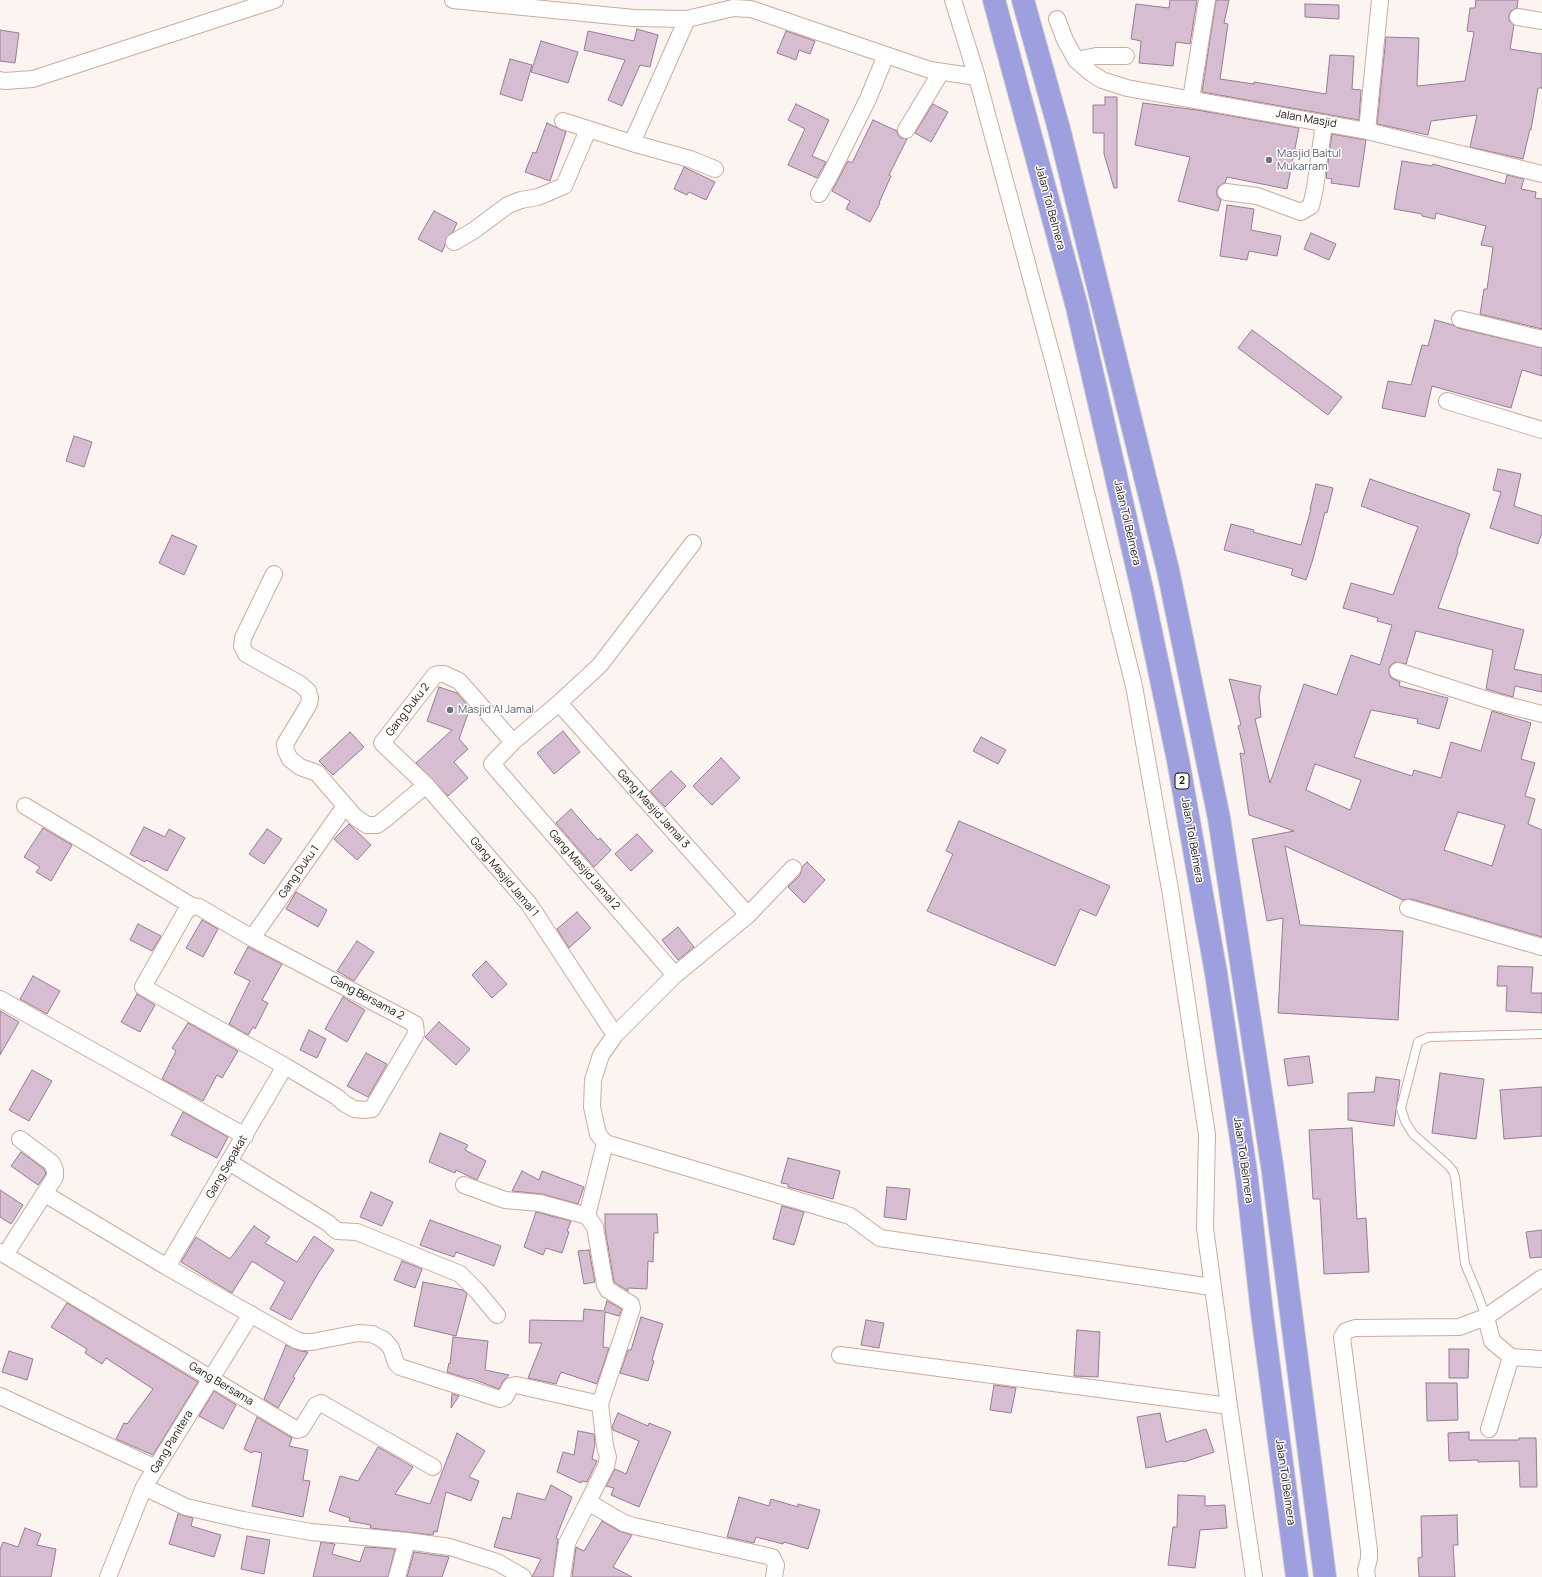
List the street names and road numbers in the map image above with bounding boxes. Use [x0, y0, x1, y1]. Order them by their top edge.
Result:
street label: Jalan Masjid [1275, 107, 1337, 131]
street label: Jalan Tol Belmera [1032, 164, 1068, 252]
street label: Jalan Tol Belmera [1111, 479, 1143, 567]
street label: Gang Duku 2 [383, 681, 433, 739]
street label: Gang Masjid Jamal 3 [614, 767, 692, 851]
road number: 2 [1175, 773, 1189, 789]
street label: Jalan Tol Belmera [1178, 796, 1206, 884]
street label: Gang Masjid Jamal 2 [546, 827, 622, 913]
street label: Gang Masjid Jamal 1 [467, 834, 541, 920]
street label: Gang Duku 1 [276, 843, 322, 901]
street label: Gang Bersama 2 [328, 973, 406, 1023]
street label: Jalan Tol Belmera [1230, 1116, 1256, 1204]
street label: Gang Sepakat [204, 1133, 250, 1201]
street label: Gang Bersama [186, 1359, 256, 1409]
street label: Gang Panitera [148, 1408, 196, 1476]
street label: Jalan Tol Belmera [1272, 1438, 1298, 1526]

